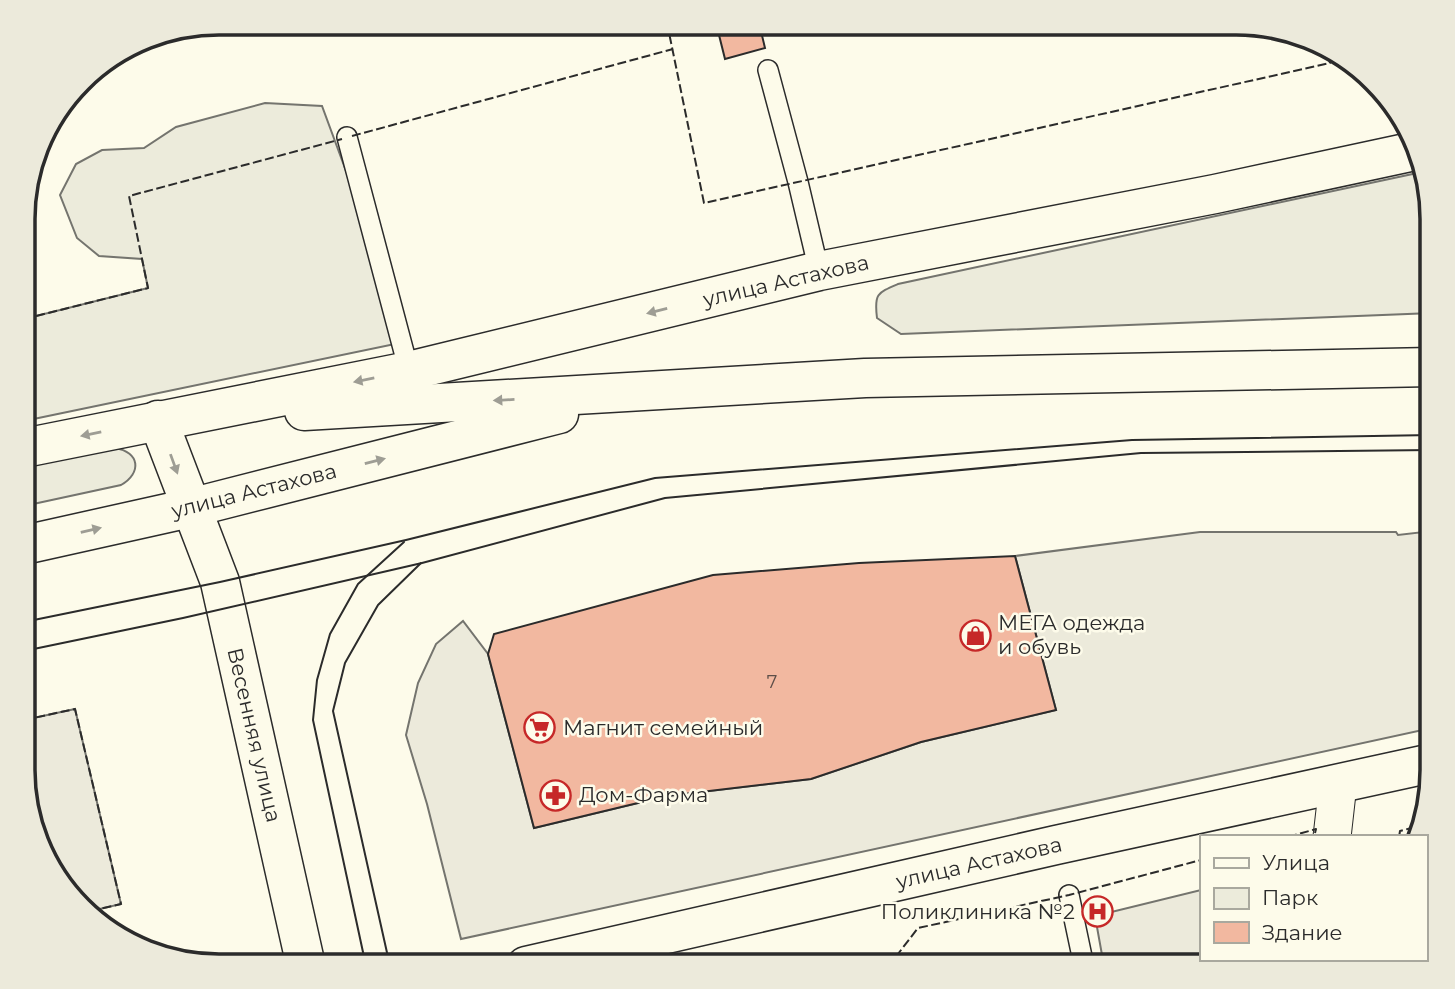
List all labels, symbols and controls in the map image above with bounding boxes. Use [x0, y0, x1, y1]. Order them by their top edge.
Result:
street label: улица Астахова [700, 249, 871, 312]
one-way arrow [646, 305, 668, 316]
one-way arrow [353, 374, 375, 385]
one-way arrow [493, 395, 515, 406]
one-way arrow [80, 429, 102, 440]
one-way arrow [169, 453, 180, 474]
one-way arrow [364, 455, 386, 466]
street label: улица Астахова [168, 458, 339, 523]
one-way arrow [80, 525, 102, 536]
place label: МЕГА одежда и обувь [998, 610, 1145, 659]
shop icon: МЕГА одежда и обувь [958, 618, 992, 652]
street label: Весенняя улица [222, 645, 287, 825]
house number: 7 [767, 671, 777, 693]
supermarket icon: Магнит семейный [523, 711, 557, 745]
place label: Магнит семейный [563, 715, 763, 740]
pharmacy icon: Дом-Фарма [539, 778, 573, 812]
place label: Дом-Фарма [579, 782, 708, 807]
street label: улица Астахова [893, 831, 1064, 894]
legend [1200, 835, 1427, 961]
text: Улица [1262, 850, 1330, 875]
text: Парк [1262, 885, 1318, 910]
hospital icon: Поликлиника №2 [1081, 895, 1115, 929]
place label: Поликлиника №2 [881, 899, 1075, 924]
text: Здание [1262, 920, 1343, 945]

